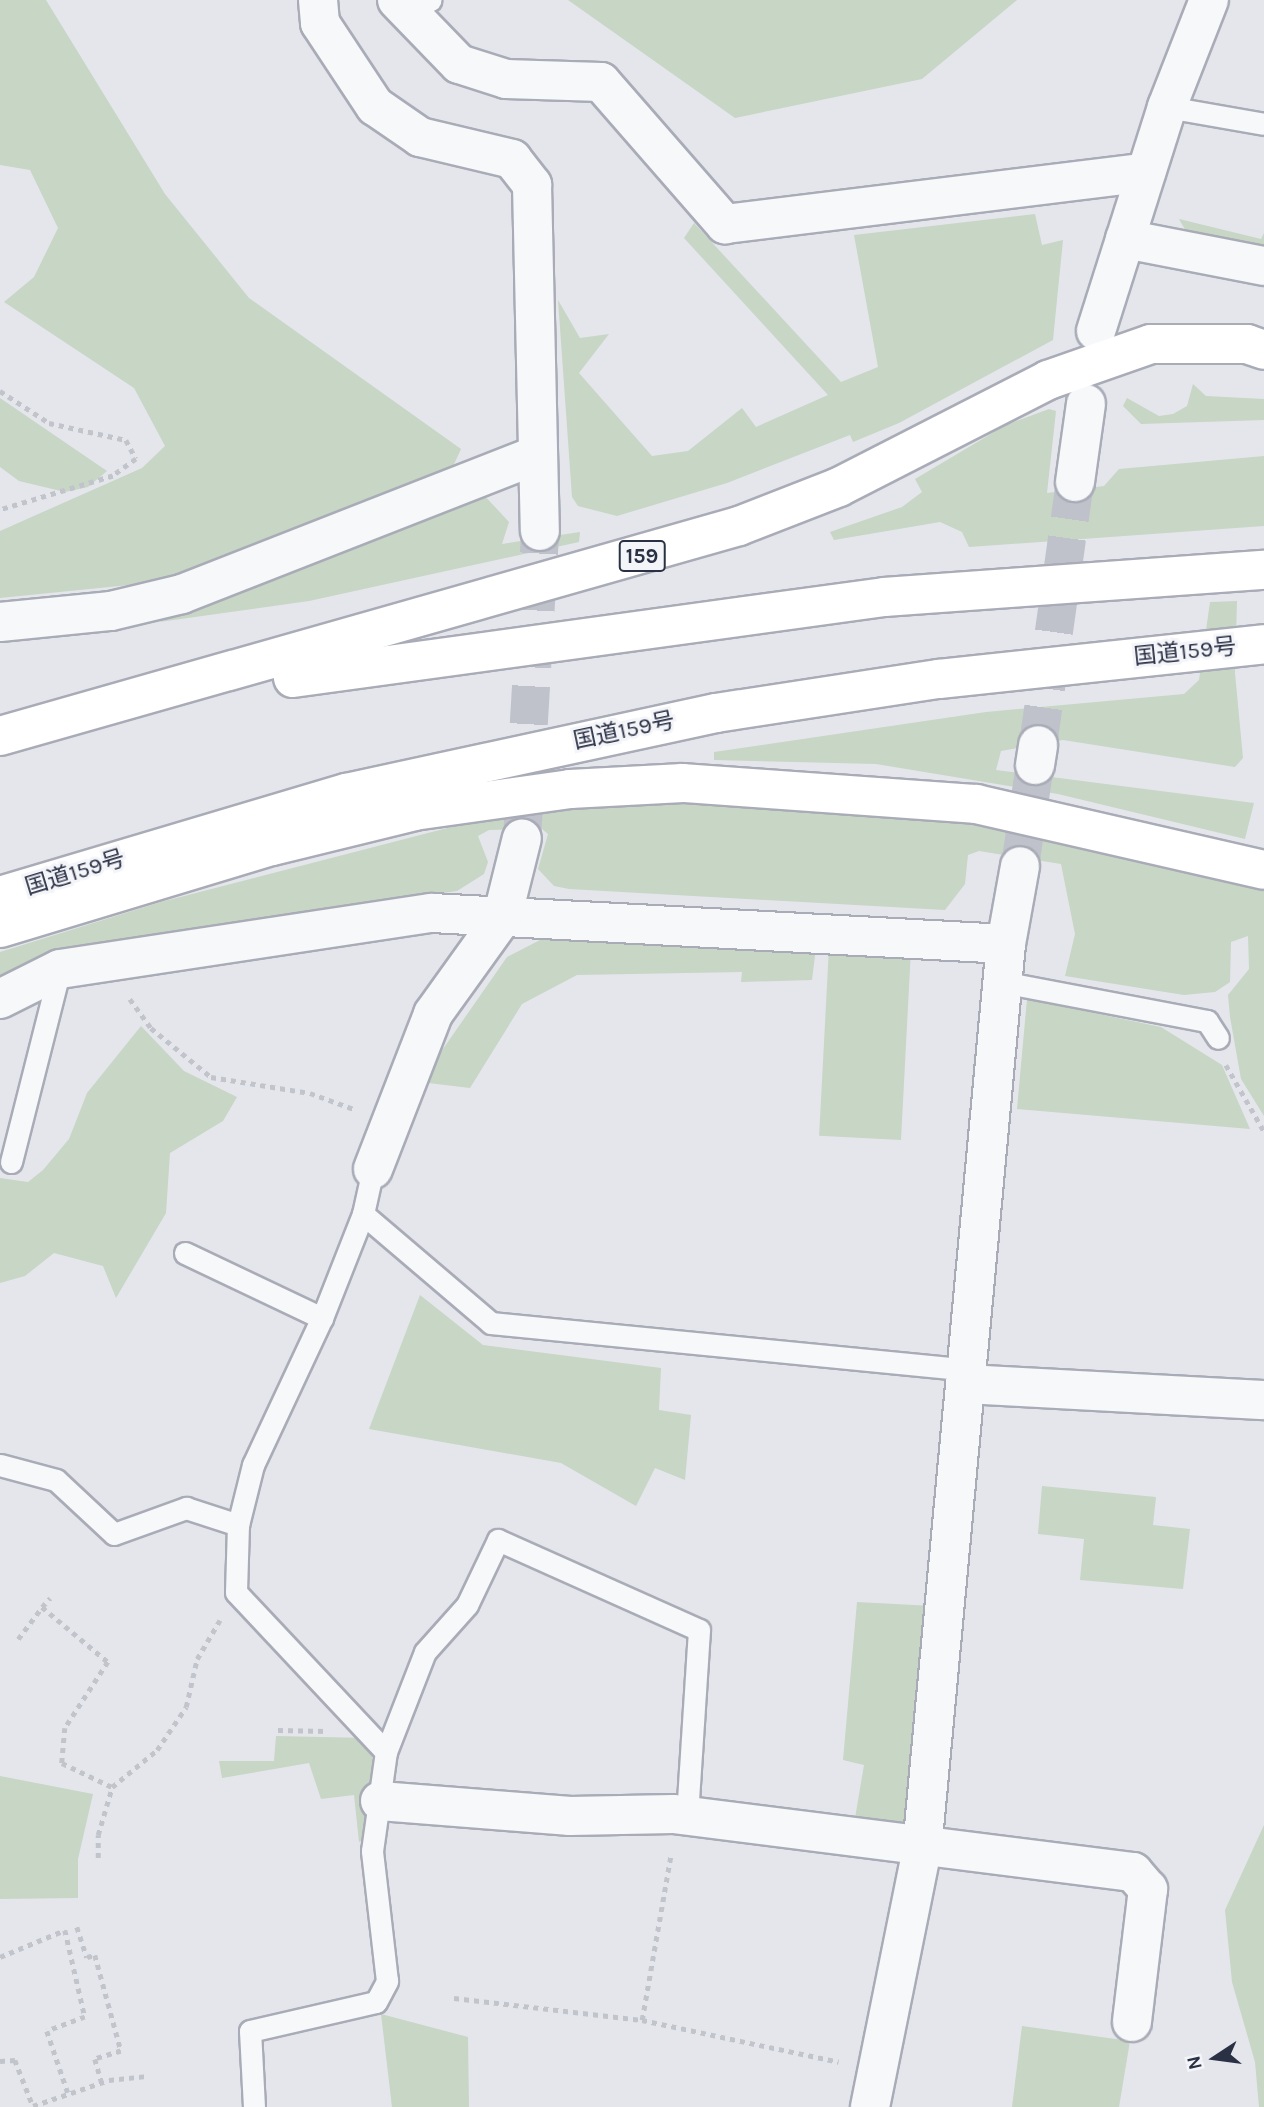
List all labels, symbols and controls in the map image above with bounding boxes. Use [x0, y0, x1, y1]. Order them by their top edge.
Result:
road number: 159 [618, 538, 666, 574]
street label: 国道159号 [1132, 633, 1238, 671]
street label: 国道159号 [571, 707, 677, 755]
street label: 国道159号 [22, 845, 128, 901]
north arrow [1180, 2023, 1250, 2093]
text: N [1182, 2054, 1207, 2072]

